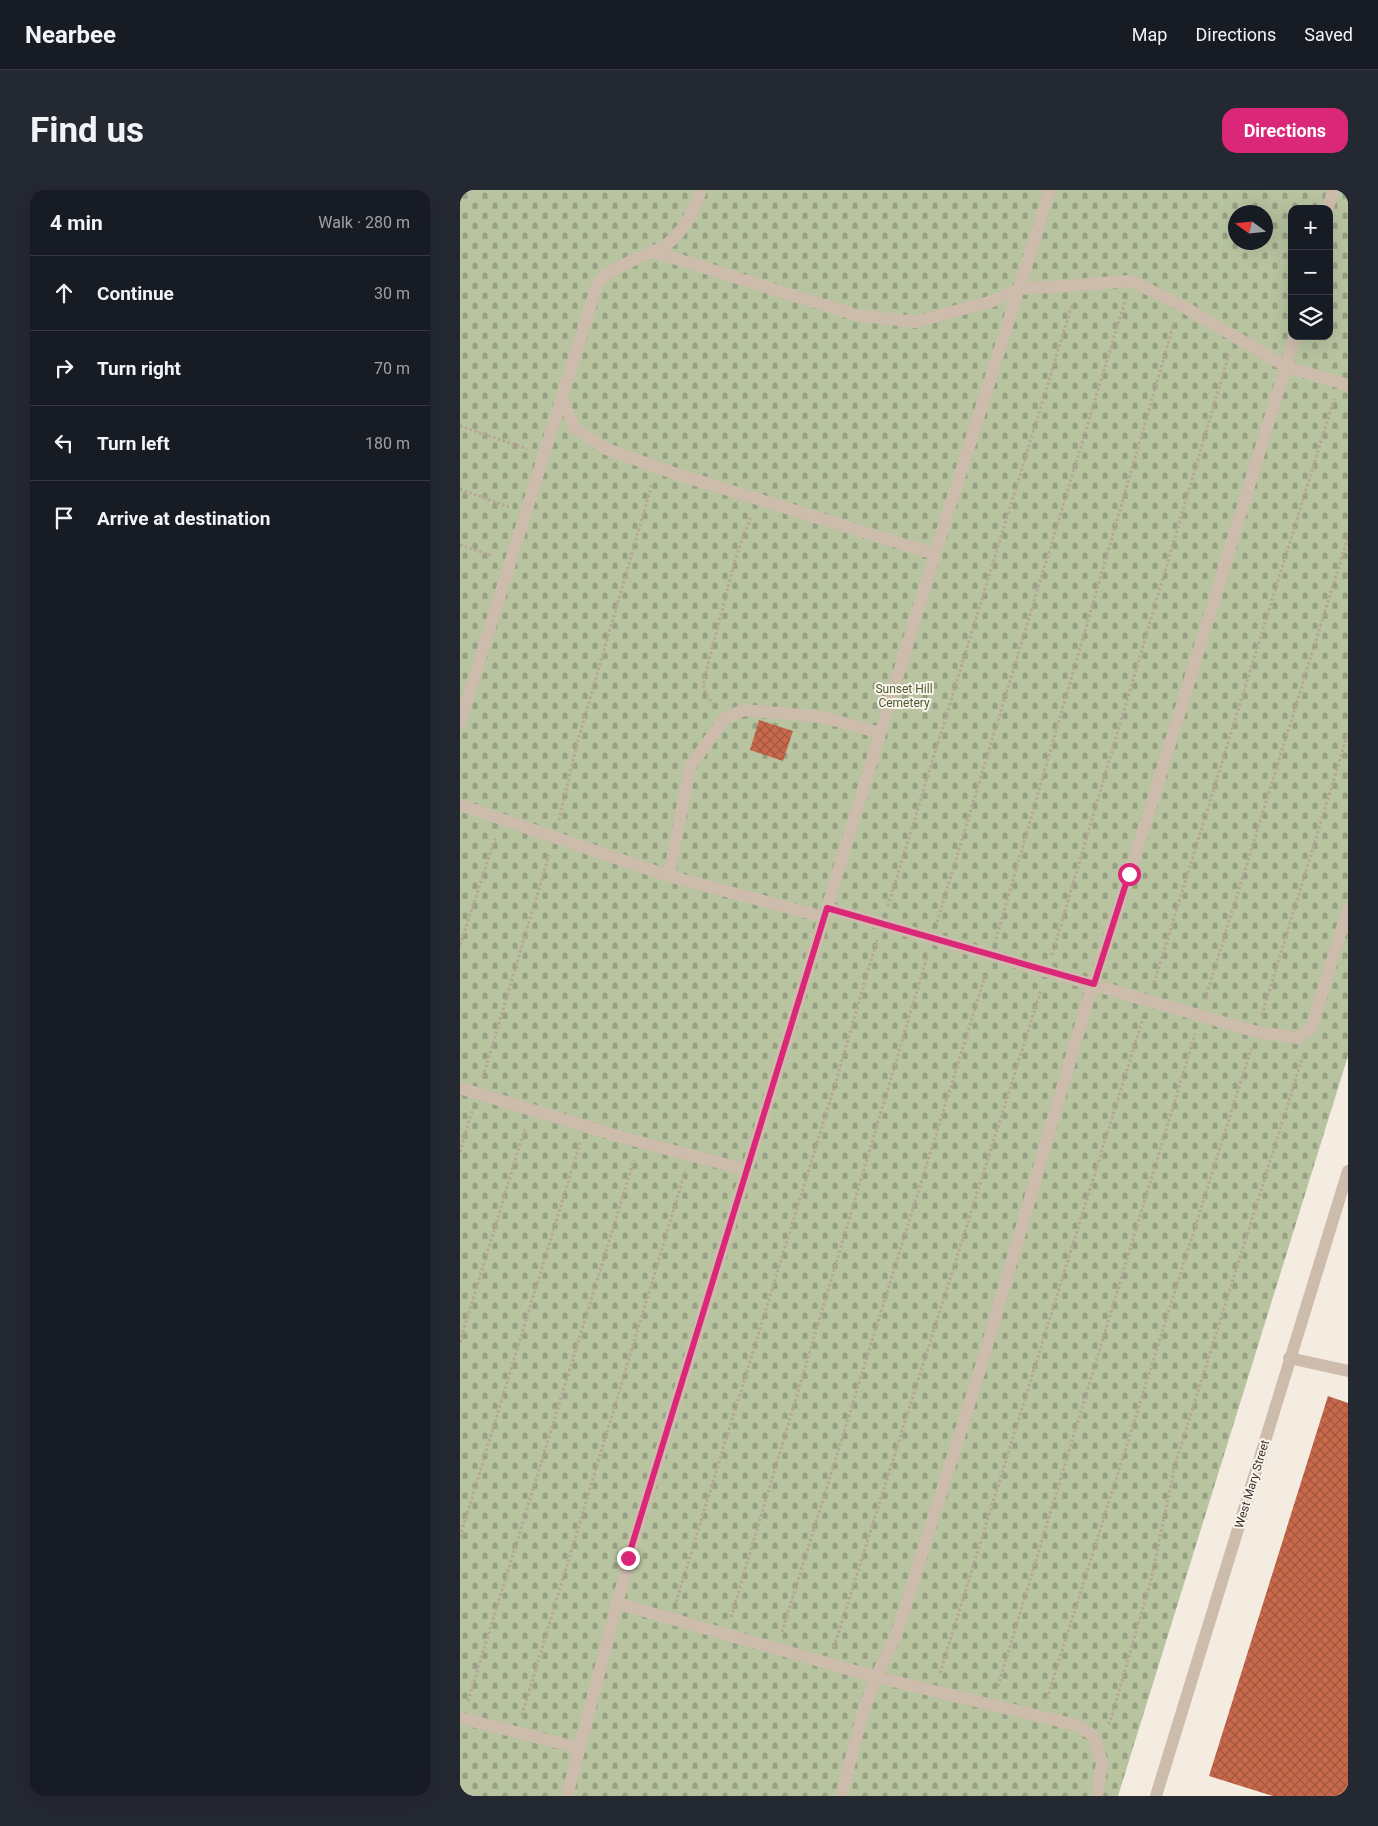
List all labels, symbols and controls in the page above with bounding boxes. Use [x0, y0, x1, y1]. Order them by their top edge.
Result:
text: Nearbee [25, 21, 116, 49]
text: Map [1132, 24, 1167, 45]
text: Directions [1195, 24, 1276, 45]
text: Saved [1304, 24, 1353, 45]
button: Directions [1222, 108, 1348, 153]
text: Find us [30, 110, 144, 151]
north arrow [1228, 205, 1273, 250]
map controls [1288, 205, 1333, 340]
button: + [1288, 205, 1333, 250]
text: 4 min [50, 211, 103, 235]
text: Walk · 280 m [318, 213, 410, 232]
button: − [1288, 250, 1333, 295]
icon: ahead [50, 279, 78, 307]
text: Continue [97, 282, 174, 305]
text: 30 m [374, 284, 410, 303]
button: layers [1288, 295, 1333, 340]
icon: right [50, 354, 78, 382]
text: Turn right [97, 357, 181, 380]
text: 70 m [374, 359, 410, 378]
icon: left [50, 429, 78, 457]
text: Turn left [97, 432, 170, 455]
text: 180 m [365, 434, 410, 453]
icon: arrive [50, 504, 78, 532]
text: Arrive at destination [97, 507, 270, 530]
park label: Sunset Hill Cemetery [875, 682, 933, 710]
route start [1118, 863, 1141, 886]
street label: West Mary Street [1232, 1438, 1272, 1530]
route end [617, 1547, 640, 1570]

